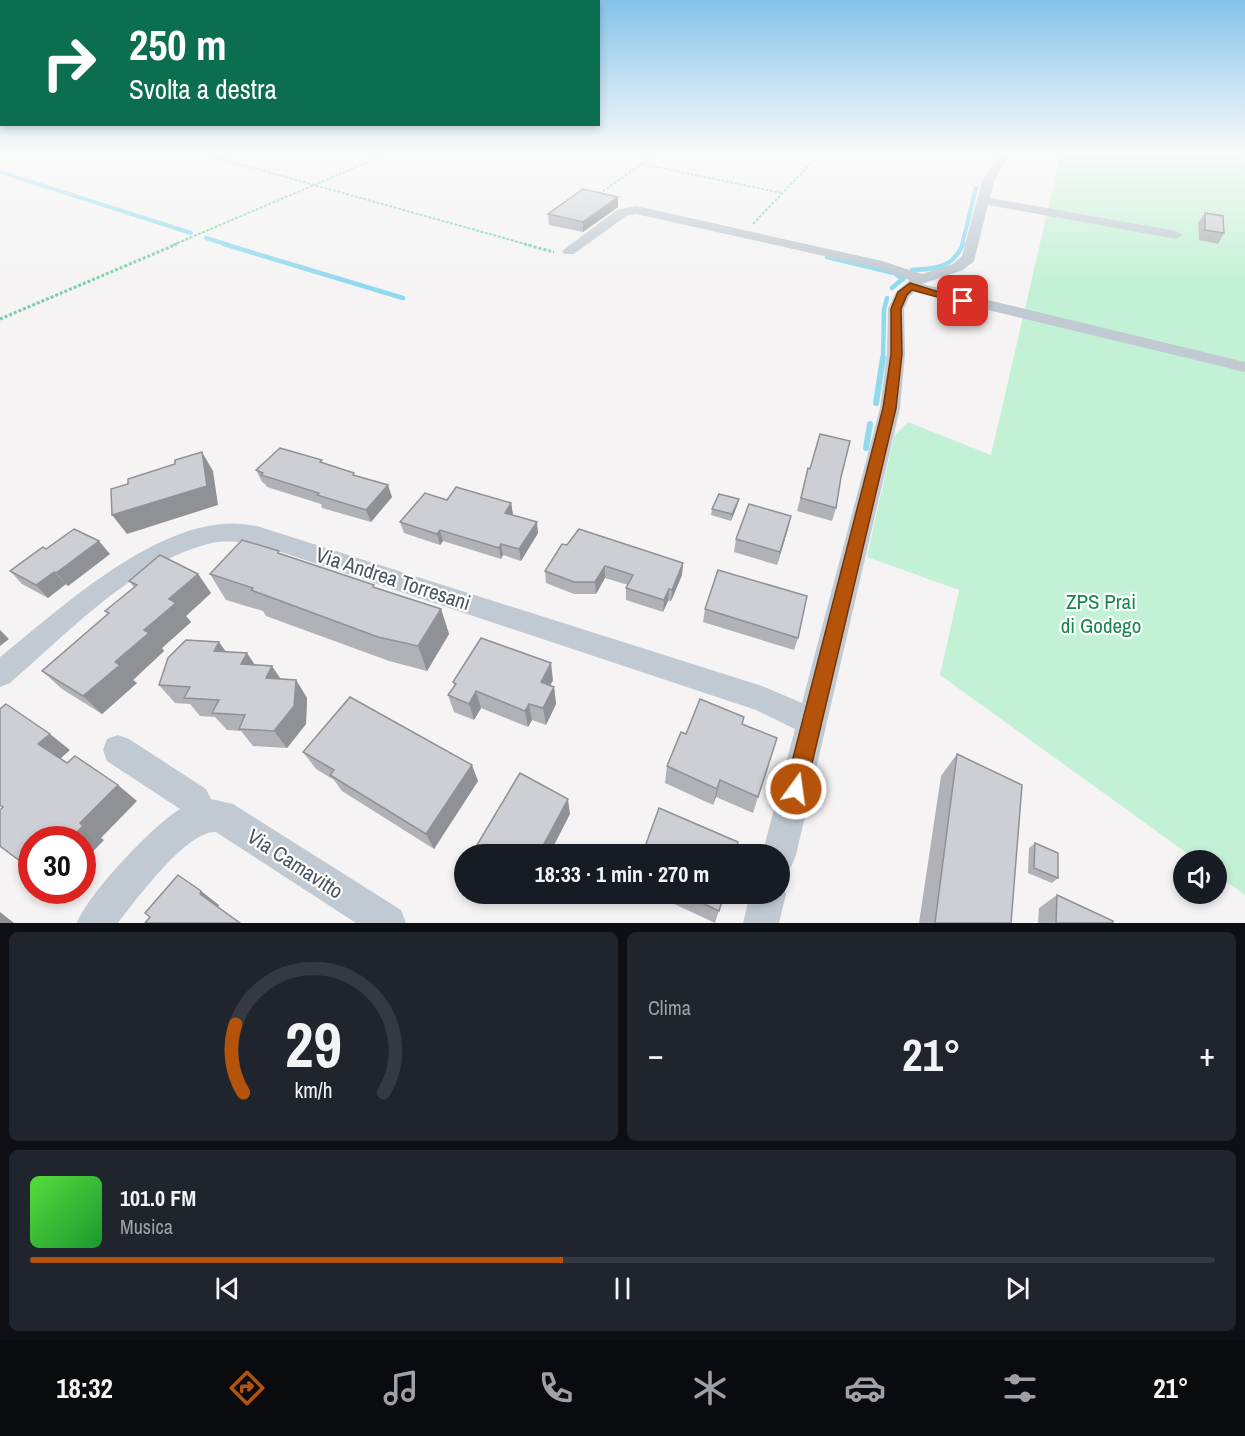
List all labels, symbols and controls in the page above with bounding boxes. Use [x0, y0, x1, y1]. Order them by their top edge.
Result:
text: 250 m [129, 17, 227, 73]
icon: right [30, 24, 108, 102]
text: Svolta a destra [129, 71, 277, 107]
pin [937, 275, 988, 326]
icon: arrive [946, 284, 979, 317]
street label: Via Andrea Torresani [312, 540, 474, 617]
park label: ZPS Prai di Godego [1061, 587, 1141, 640]
position arrow [764, 757, 828, 821]
street label: Via Camavitto [242, 822, 349, 905]
speed limit sign: 30 [18, 826, 96, 904]
map controls [1173, 850, 1227, 904]
button: sound [1173, 850, 1227, 904]
text: 18:33 · 1 min · 270 m [535, 859, 709, 889]
text: Clima [648, 994, 691, 1021]
text: 29 [285, 1002, 342, 1086]
text: 21° [902, 1024, 961, 1085]
text: − [648, 1032, 664, 1076]
text: + [1199, 1032, 1215, 1076]
text: km/h [294, 1077, 333, 1106]
text: 101.0 FM [120, 1183, 196, 1213]
text: Musica [120, 1213, 173, 1240]
icon: previous [211, 1272, 244, 1305]
icon: pause [606, 1272, 639, 1305]
icon: next [1001, 1272, 1034, 1305]
icon: directions [226, 1367, 268, 1409]
icon: music [380, 1367, 422, 1409]
icon: phone [535, 1367, 577, 1409]
icon: climate [689, 1367, 731, 1409]
icon: car [844, 1367, 886, 1409]
icon: filters [999, 1367, 1041, 1409]
text: 18:32 [56, 1370, 113, 1406]
text: 21° [1153, 1370, 1189, 1406]

